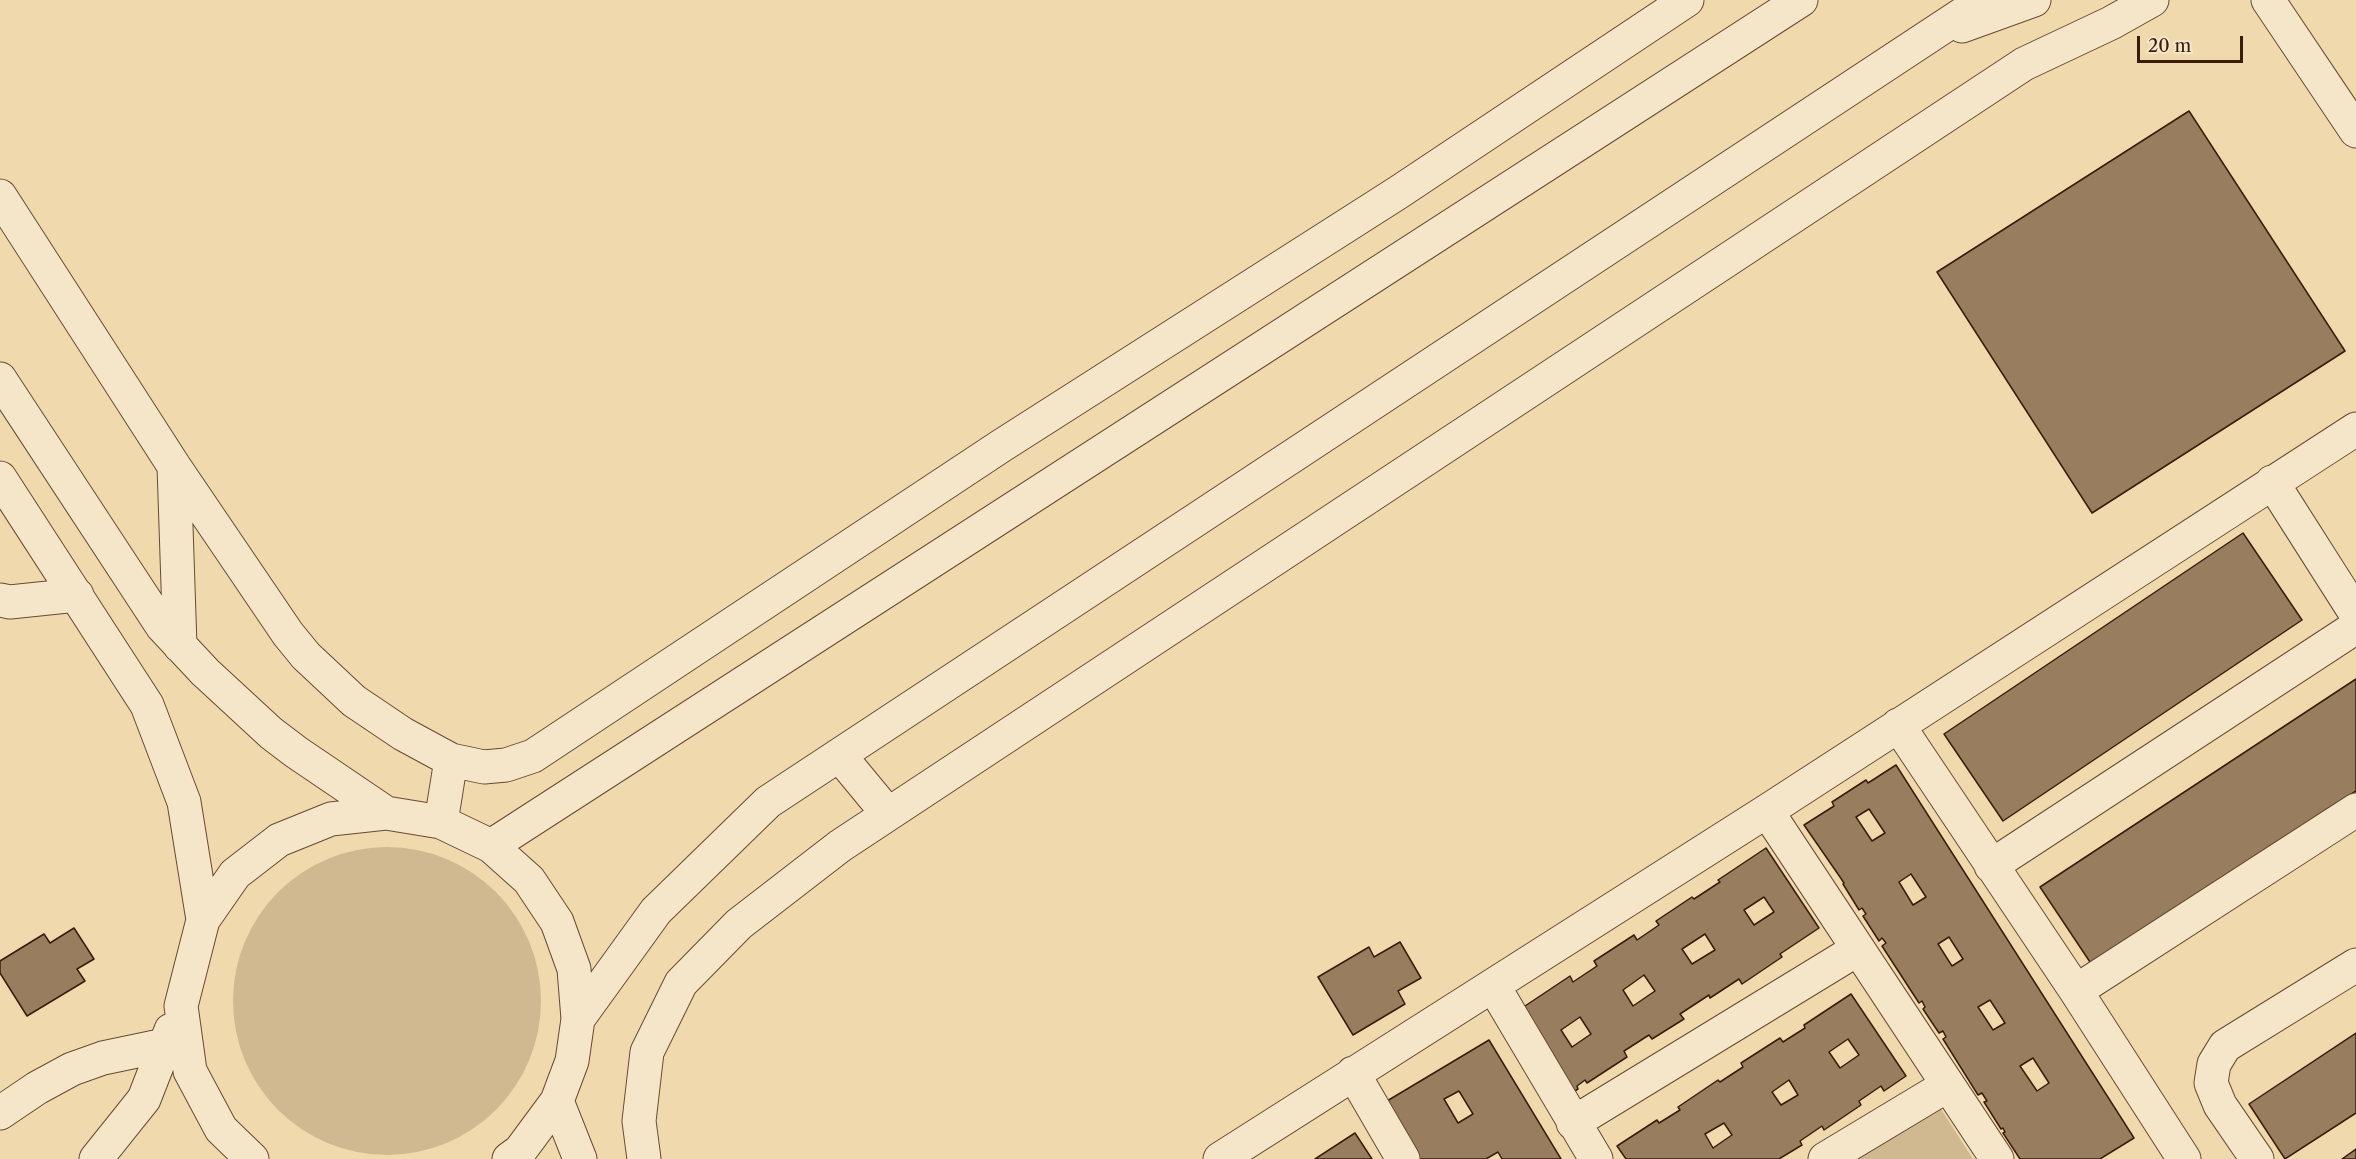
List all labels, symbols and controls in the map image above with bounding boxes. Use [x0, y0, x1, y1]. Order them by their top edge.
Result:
scale bar [2140, 24, 2246, 62]
text: 20 m [2148, 35, 2191, 57]

